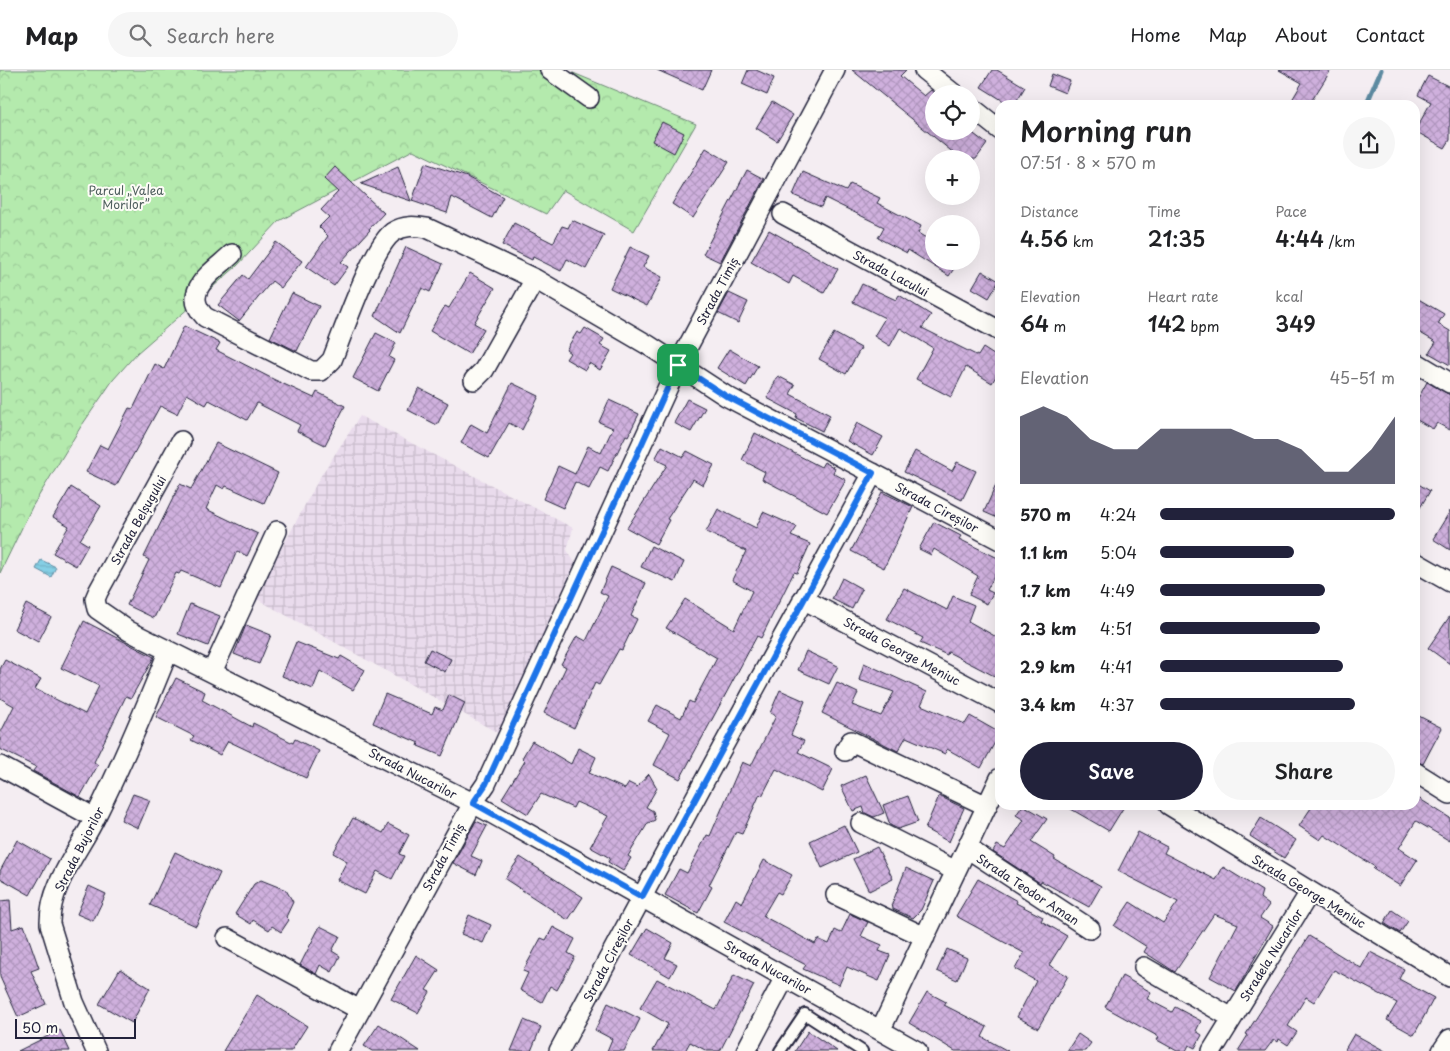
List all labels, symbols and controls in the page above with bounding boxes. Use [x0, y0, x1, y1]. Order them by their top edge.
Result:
search box [108, 12, 458, 57]
text: Map [25, 17, 78, 53]
icon: search [126, 21, 154, 49]
text: Search here [166, 21, 275, 49]
text: Home [1130, 21, 1180, 48]
text: Map [1208, 21, 1247, 48]
text: About [1275, 21, 1327, 48]
text: Contact [1355, 21, 1425, 48]
map controls [925, 85, 980, 270]
button: locate [925, 85, 980, 140]
text: Morning run [1020, 109, 1192, 152]
button: share [1343, 117, 1395, 169]
button: + [925, 150, 980, 205]
text: 07:51 · 8 × 570 m [1020, 150, 1156, 174]
park label: Parcul „Valea Morilor” [88, 181, 164, 213]
text: Distance [1020, 201, 1079, 222]
text: Time [1148, 201, 1181, 222]
text: Pace [1275, 201, 1307, 222]
button: − [925, 215, 980, 270]
text: 4.56 [1020, 222, 1068, 254]
text: 21:35 [1148, 222, 1205, 254]
text: 4:44 [1275, 222, 1324, 254]
text: km [1068, 231, 1094, 252]
text: /km [1324, 231, 1355, 252]
street label: Strada Lacului [850, 245, 932, 301]
street label: Strada Timiș [692, 254, 743, 328]
text: Elevation [1020, 286, 1080, 307]
text: Heart rate [1148, 286, 1218, 307]
text: kcal [1275, 286, 1303, 307]
text: 64 [1020, 307, 1049, 339]
text: 142 [1148, 307, 1186, 339]
text: 349 [1275, 307, 1316, 339]
text: m [1049, 316, 1066, 337]
text: bpm [1186, 316, 1219, 337]
pin [657, 344, 699, 386]
icon: arrive [664, 351, 692, 379]
text: Elevation [1020, 365, 1089, 389]
text: 45–51 m [1330, 365, 1395, 389]
street label: Strada Belșugului [106, 472, 170, 568]
street label: Strada Cireșilor [892, 477, 982, 537]
text: 570 m [1020, 502, 1071, 526]
text: 4:24 [1100, 502, 1137, 526]
text: 1.1 km [1020, 540, 1068, 564]
text: 5:04 [1100, 540, 1137, 564]
text: 1.7 km [1020, 578, 1071, 602]
text: 4:49 [1100, 578, 1135, 602]
street label: Strada George Meniuc [840, 613, 964, 689]
text: 2.3 km [1020, 616, 1076, 640]
text: 4:51 [1100, 616, 1132, 640]
text: 2.9 km [1020, 654, 1075, 678]
text: 4:41 [1100, 654, 1132, 678]
text: 3.4 km [1020, 692, 1076, 716]
text: 4:37 [1100, 692, 1134, 716]
button: Save [1020, 742, 1203, 800]
button: Share [1213, 742, 1395, 800]
street label: Strada Nucarilor [366, 743, 461, 803]
street label: Strada Bujorilor [50, 803, 108, 895]
street label: Strada Timiș [418, 820, 469, 894]
street label: Strada Teodor Aman [973, 849, 1083, 929]
street label: Strada George Meniuc [1249, 850, 1369, 932]
street label: Stradela Nucarilor [1235, 905, 1307, 1005]
street label: Strada Cireșilor [578, 915, 638, 1005]
street label: Strada Nucarilor [721, 936, 815, 999]
scale bar [15, 1016, 136, 1039]
text: 50 m [22, 1017, 58, 1038]

